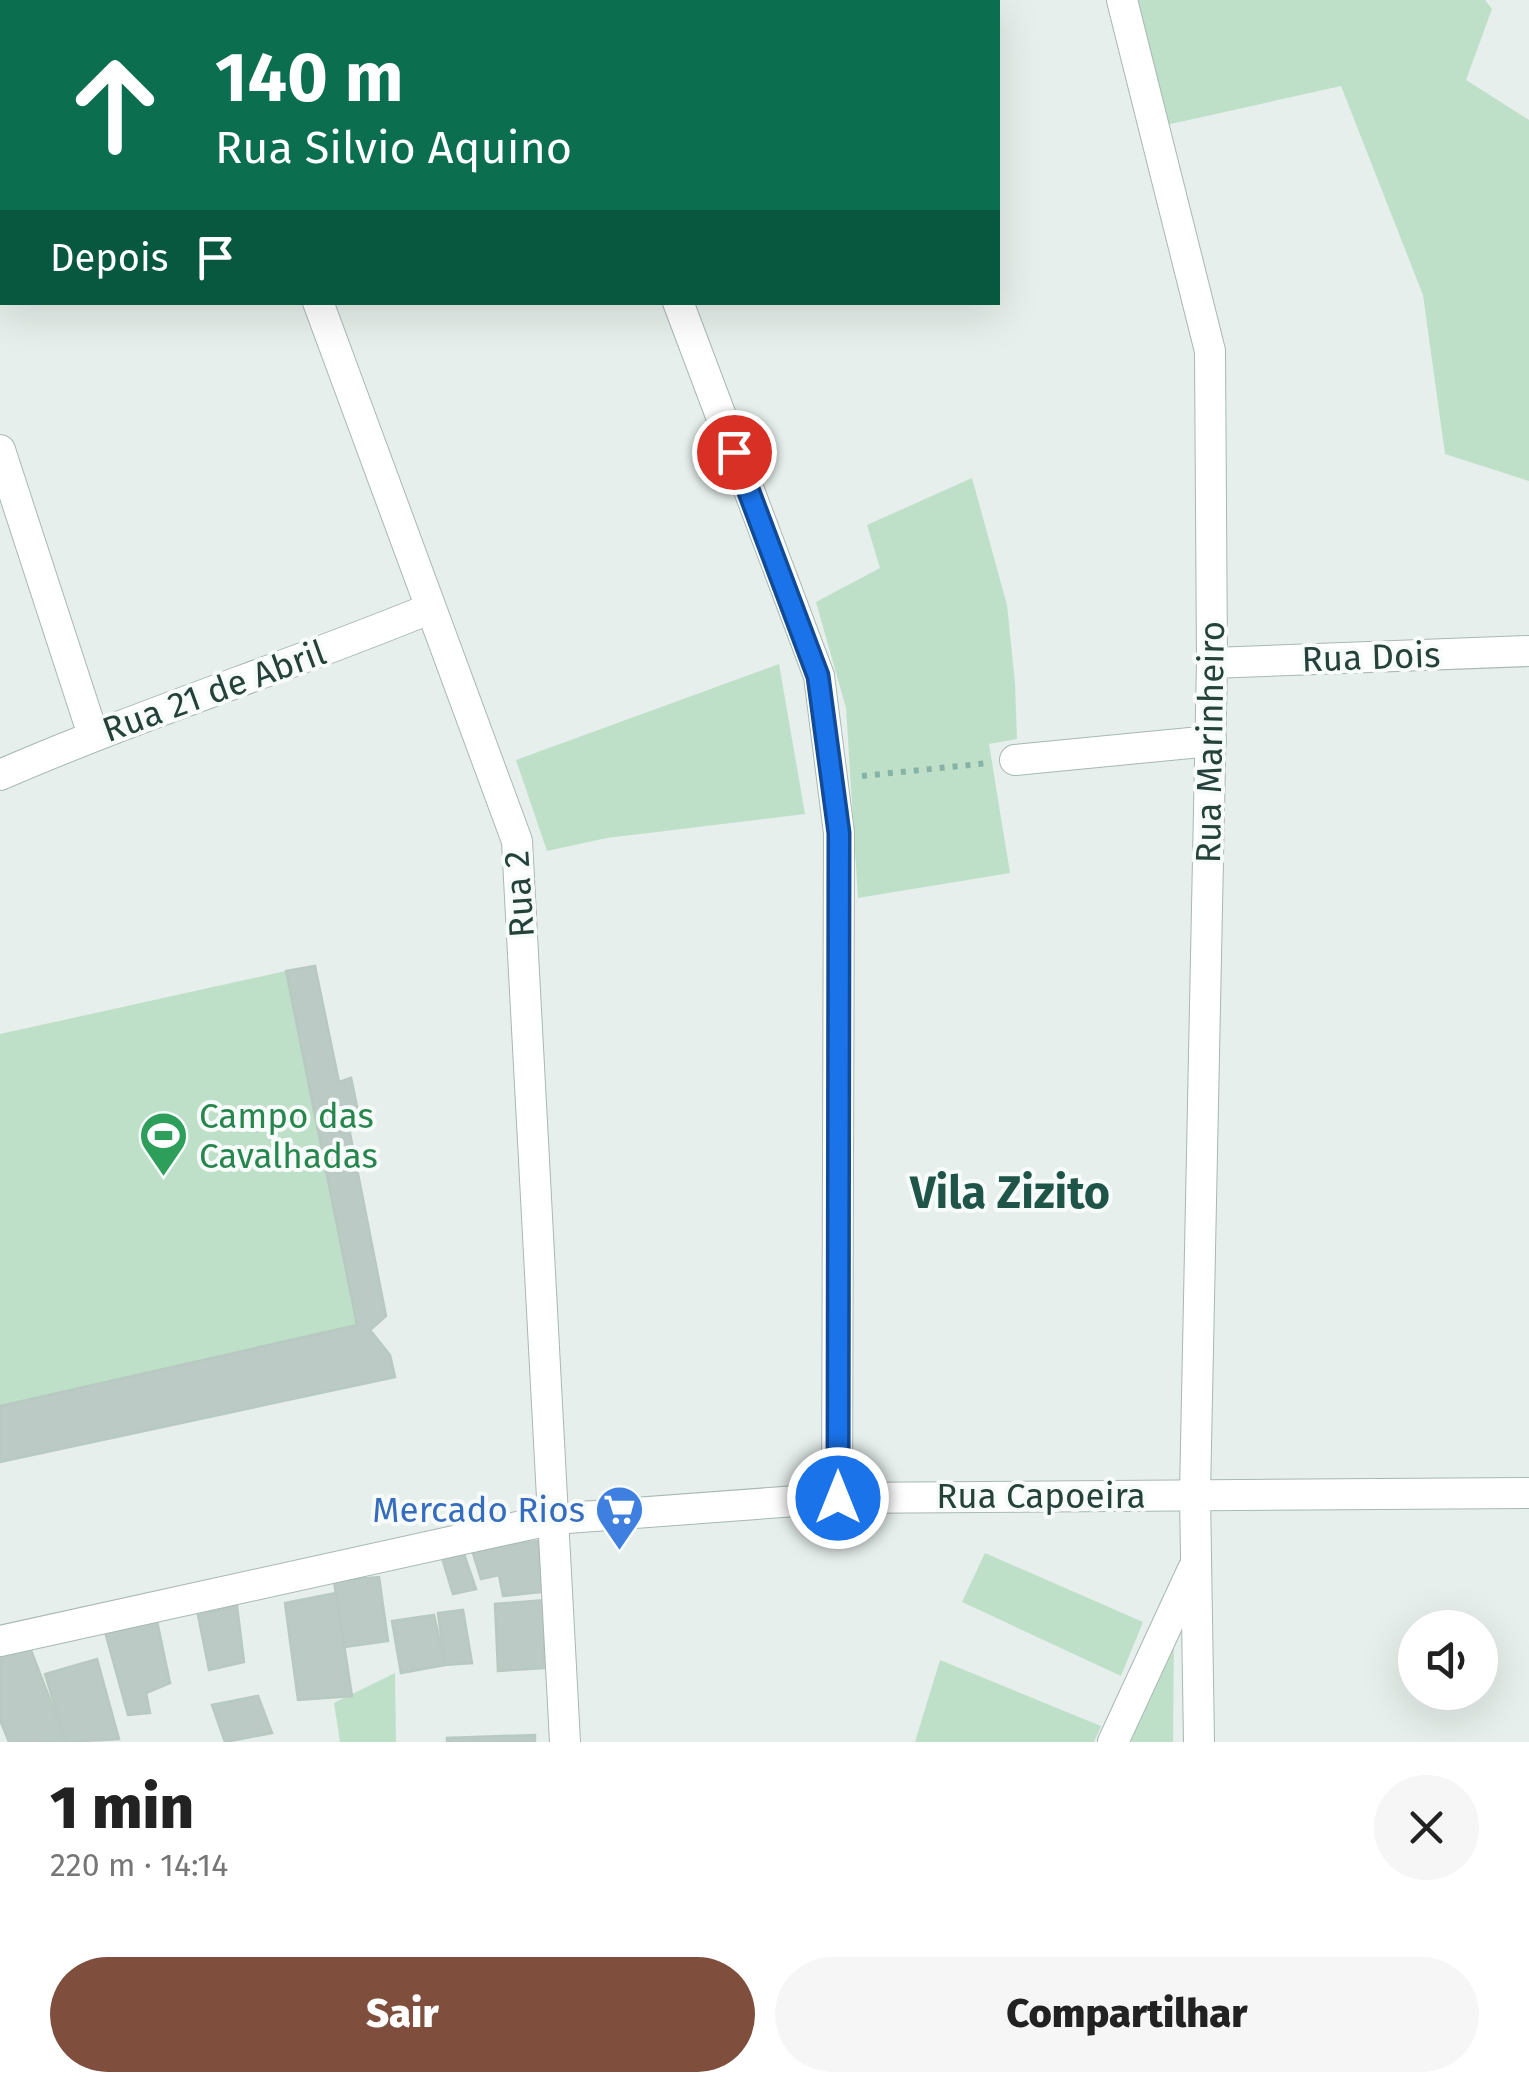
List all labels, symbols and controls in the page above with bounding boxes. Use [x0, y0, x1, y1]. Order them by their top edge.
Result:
text: 140 m [215, 36, 404, 120]
icon: ahead [50, 40, 180, 170]
text: Rua Silvio Aquino [215, 121, 572, 175]
icon: arrive [188, 230, 243, 285]
text: Depois [50, 235, 168, 281]
pin [692, 410, 777, 495]
icon: arrive [707, 425, 762, 480]
street label: Rua Marinheiro [1187, 620, 1233, 864]
street label: Rua 21 de Abril [97, 631, 331, 751]
street label: Rua Dois [1301, 634, 1441, 680]
street label: Rua 2 [495, 849, 543, 939]
place label: Campo das Cavalhadas [199, 1095, 378, 1177]
sports icon: Campo das Cavalhadas [138, 1110, 190, 1178]
district label: Vila Zizito [909, 1166, 1110, 1220]
position arrow [786, 1446, 890, 1550]
street label: Rua Capoeira [936, 1475, 1146, 1517]
supermarket icon: Mercado Rios [594, 1484, 646, 1552]
place label: Mercado Rios [372, 1489, 585, 1531]
map controls [1398, 1610, 1498, 1710]
button: sound [1398, 1610, 1498, 1710]
text: 1 min [50, 1772, 194, 1844]
button: close [1374, 1775, 1479, 1880]
text: 220 m · 14:14 [50, 1846, 228, 1884]
button: Sair [50, 1957, 755, 2072]
button: Compartilhar [775, 1957, 1479, 2072]

